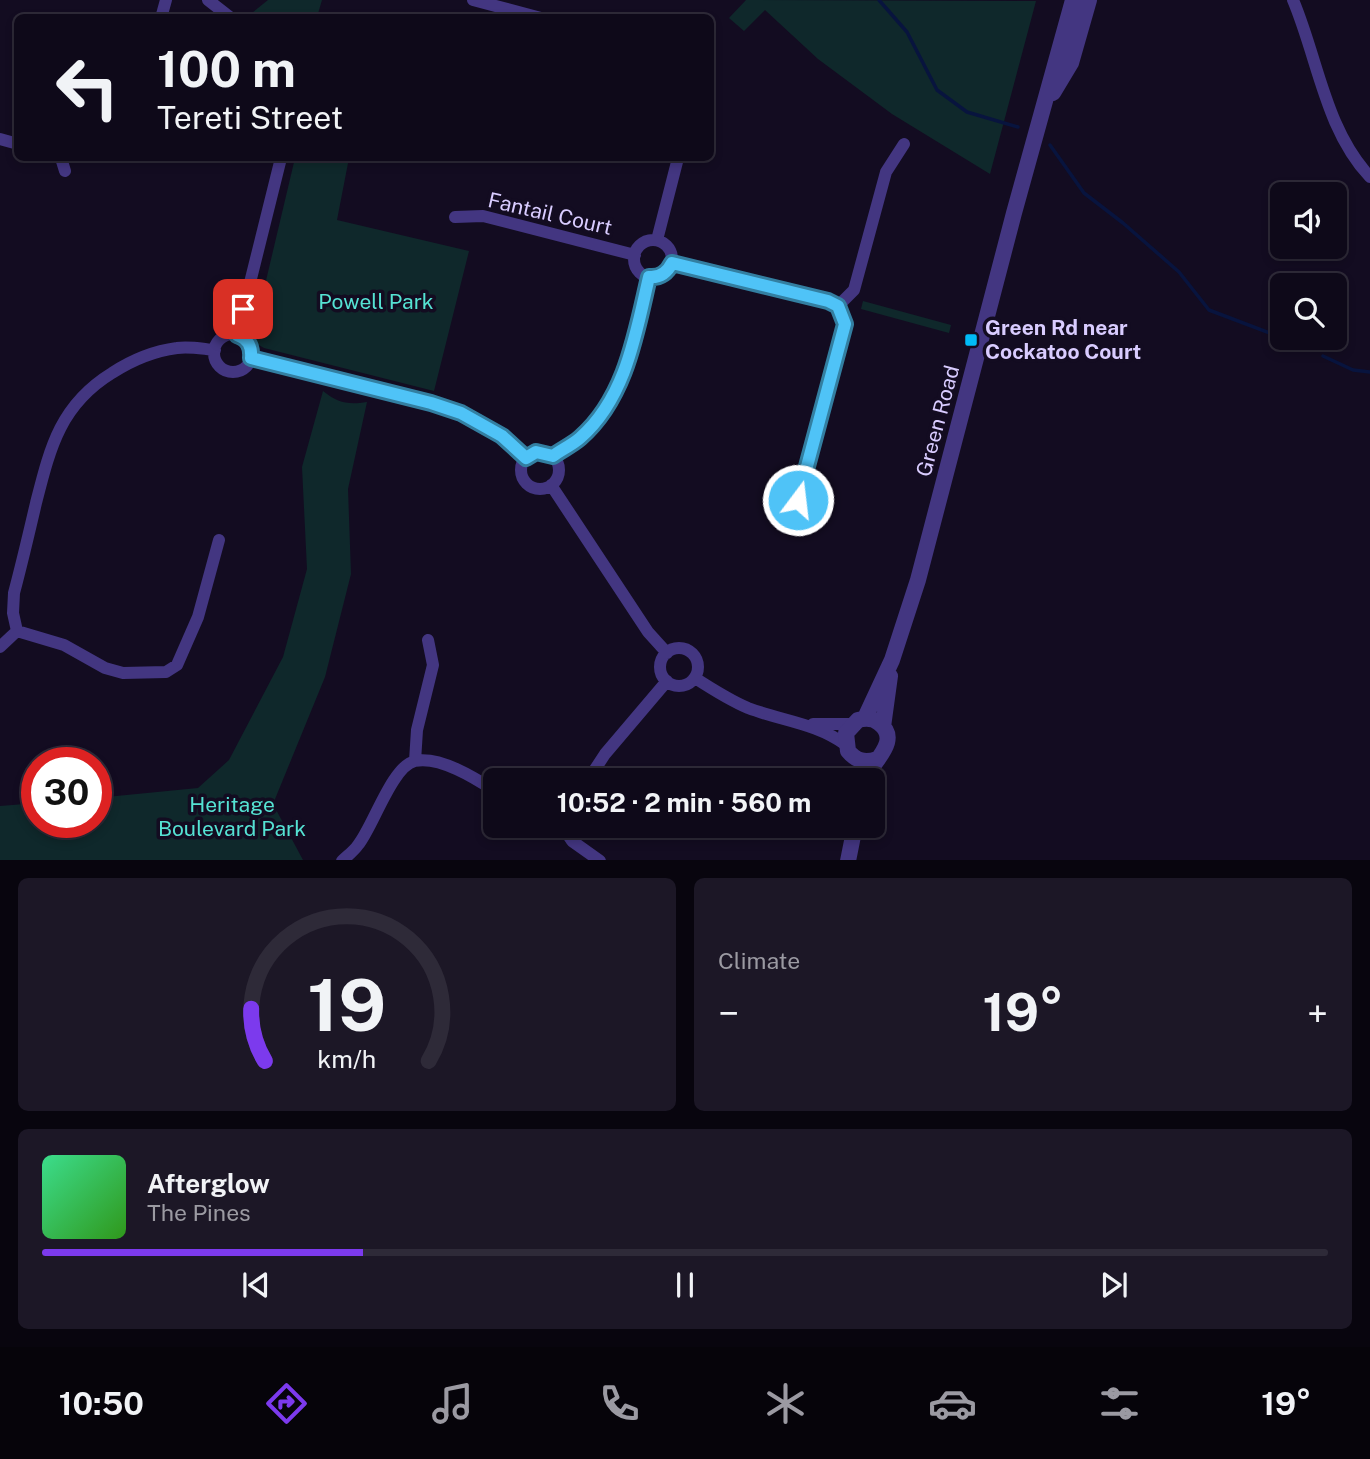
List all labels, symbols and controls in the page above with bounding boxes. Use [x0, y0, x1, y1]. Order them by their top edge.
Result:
text: 100 m [157, 40, 296, 98]
icon: left [42, 42, 133, 133]
text: Tereti Street [157, 99, 343, 136]
map controls [1270, 182, 1347, 350]
button: sound [1270, 182, 1347, 259]
street label: Fantail Court [486, 187, 615, 240]
button: search [1270, 273, 1347, 350]
pin [213, 279, 273, 339]
park label: Powell Park [318, 289, 434, 314]
icon: arrive [224, 290, 262, 328]
place label: Green Rd near Cockatoo Court [985, 315, 1141, 364]
marker: Green Rd near Cockatoo Court [963, 332, 979, 348]
street label: Green Road [911, 362, 964, 479]
position arrow [761, 463, 835, 537]
speed limit sign: 30 [21, 747, 112, 838]
text: 10:52 · 2 min · 560 m [557, 787, 811, 818]
park label: Heritage Boulevard Park [158, 792, 306, 841]
text: Climate [718, 947, 800, 974]
text: 19 [307, 962, 387, 1047]
text: 19° [982, 982, 1064, 1043]
text: − [718, 991, 739, 1036]
text: + [1307, 991, 1328, 1036]
text: km/h [318, 1043, 376, 1073]
text: Afterglow [147, 1168, 270, 1199]
text: The Pines [147, 1199, 251, 1226]
icon: previous [237, 1266, 275, 1304]
icon: pause [666, 1266, 704, 1304]
icon: next [1095, 1266, 1133, 1304]
icon: directions [262, 1379, 311, 1428]
icon: music [428, 1379, 477, 1428]
icon: phone [595, 1379, 644, 1428]
icon: climate [761, 1379, 810, 1428]
icon: car [928, 1379, 977, 1428]
icon: filters [1095, 1379, 1144, 1428]
text: 10:50 [59, 1385, 144, 1422]
text: 19° [1261, 1385, 1311, 1422]

